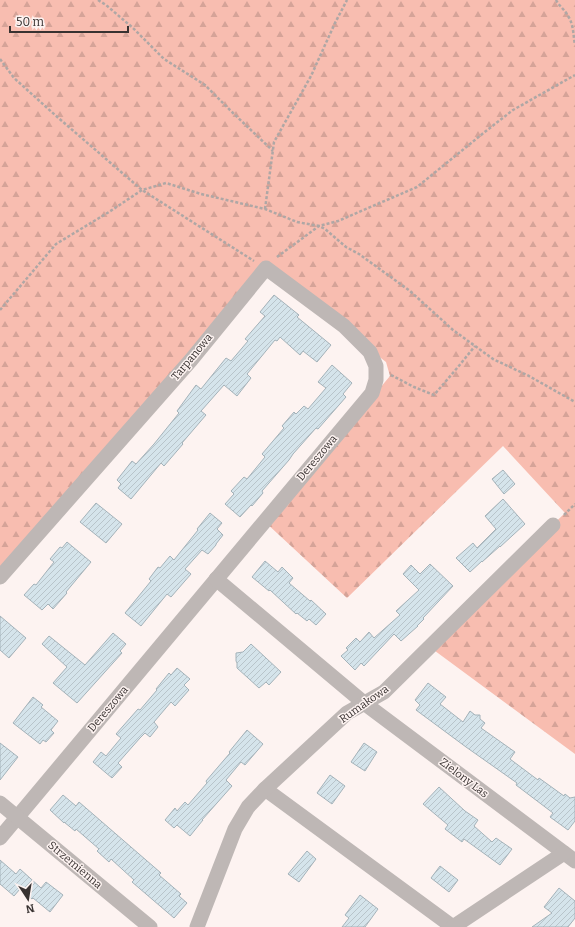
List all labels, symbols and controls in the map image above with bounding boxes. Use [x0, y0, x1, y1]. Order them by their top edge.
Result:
scale bar [10, 8, 128, 34]
text: 50 m [16, 15, 45, 29]
street label: Tarpanowa [169, 331, 215, 383]
street label: Dereszowa [294, 432, 340, 484]
street label: Rumakowa [337, 682, 391, 726]
street label: Dereszowa [85, 683, 131, 735]
street label: Zielony Las [437, 756, 491, 800]
street label: Strzemienna [45, 839, 105, 891]
north arrow [8, 879, 48, 919]
text: N [24, 901, 35, 916]

